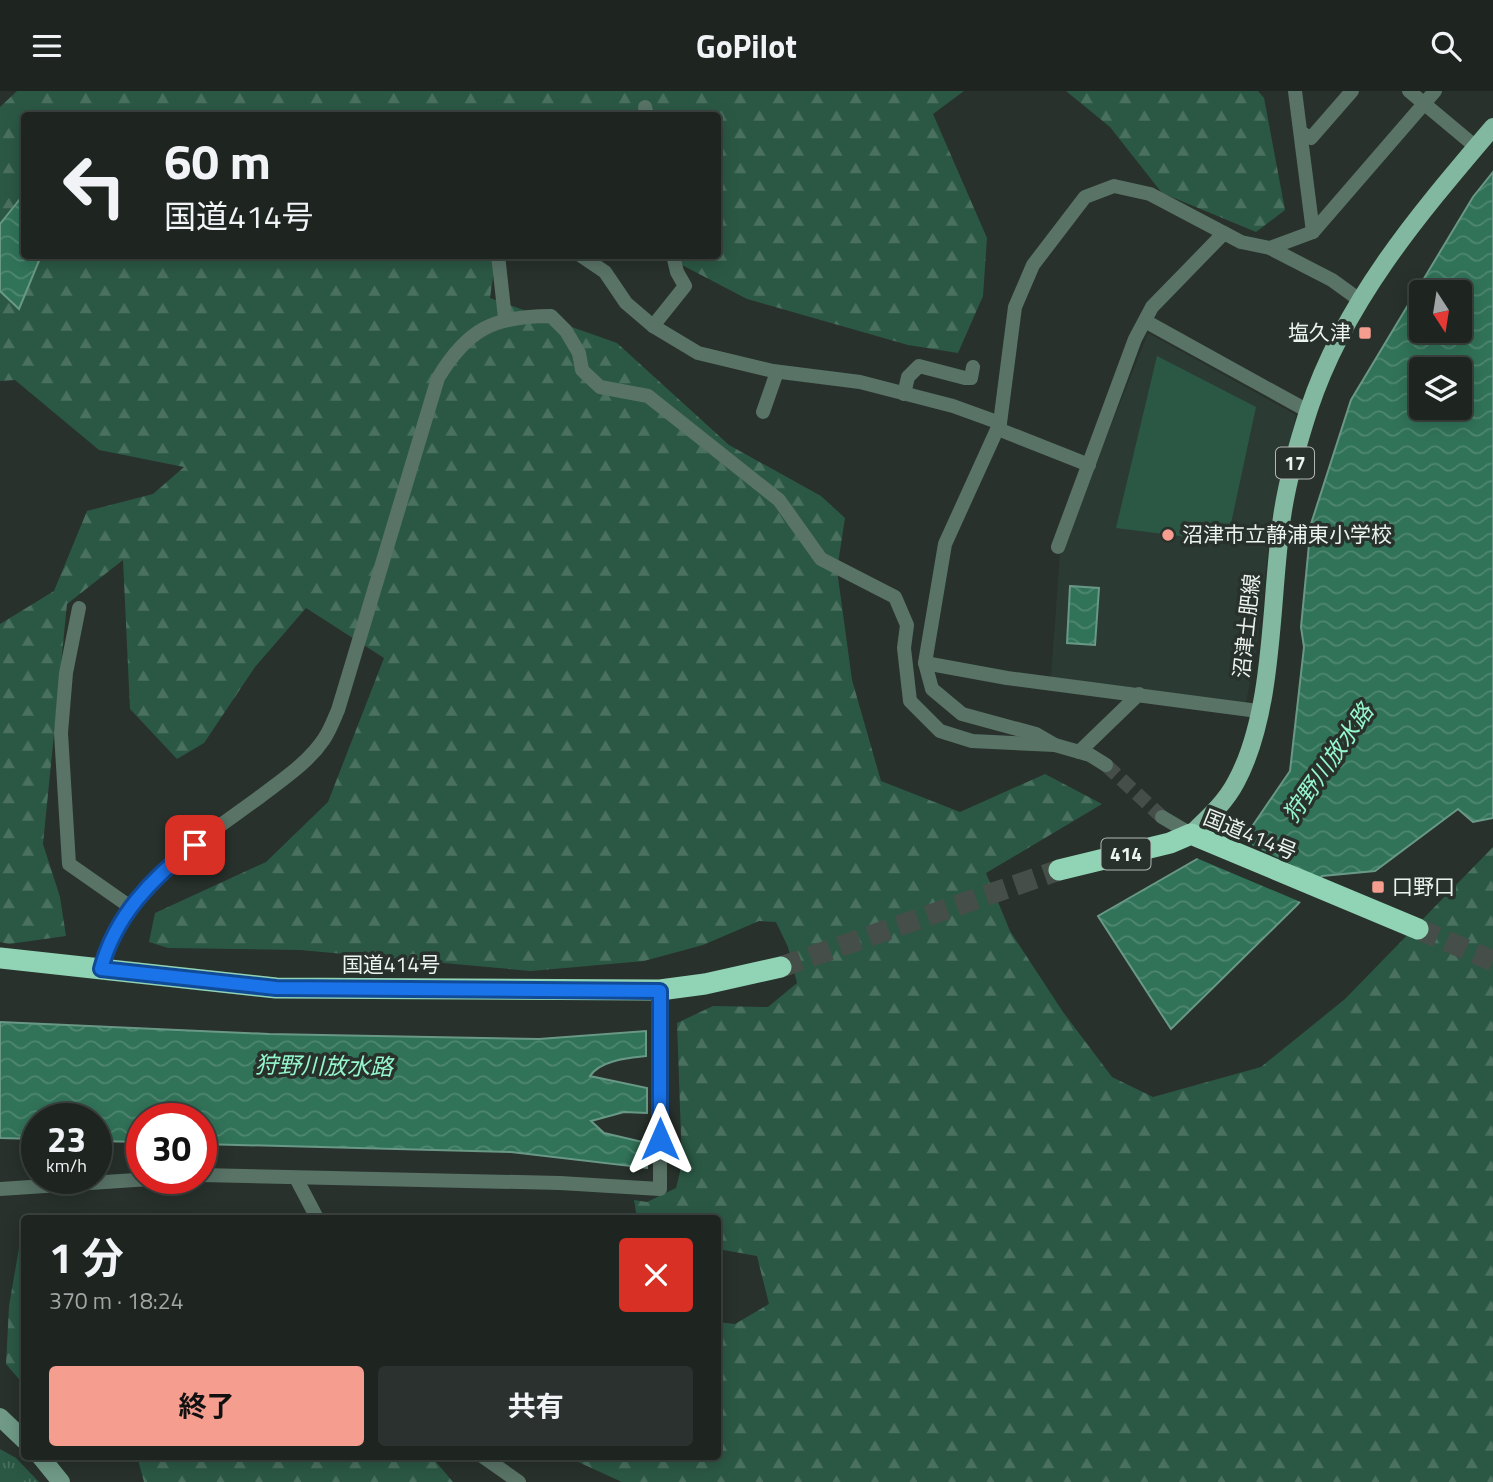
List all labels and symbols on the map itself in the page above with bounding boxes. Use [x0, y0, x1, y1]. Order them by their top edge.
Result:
north arrow [1409, 280, 1472, 343]
place label: 塩久津 [1288, 316, 1351, 348]
marker: 塩久津 [1357, 325, 1373, 341]
road number: 17 [1276, 447, 1314, 479]
place label: 沼津市立静浦東小学校 [1182, 518, 1392, 550]
marker: 沼津市立静浦東小学校 [1160, 527, 1176, 543]
street label: 沼津土肥線 [1225, 572, 1267, 680]
water label: 狩野川放水路 [1274, 695, 1383, 829]
street label: 国道414号 [1199, 801, 1302, 867]
pin [165, 815, 225, 875]
road number: 414 [1102, 839, 1150, 869]
place label: 口野口 [1392, 870, 1455, 902]
marker: 口野口 [1370, 879, 1386, 895]
street label: 国道414号 [342, 948, 440, 980]
water label: 狩野川放水路 [255, 1047, 395, 1084]
position arrow [623, 1102, 697, 1176]
speed limit sign: 30 [126, 1103, 217, 1194]

